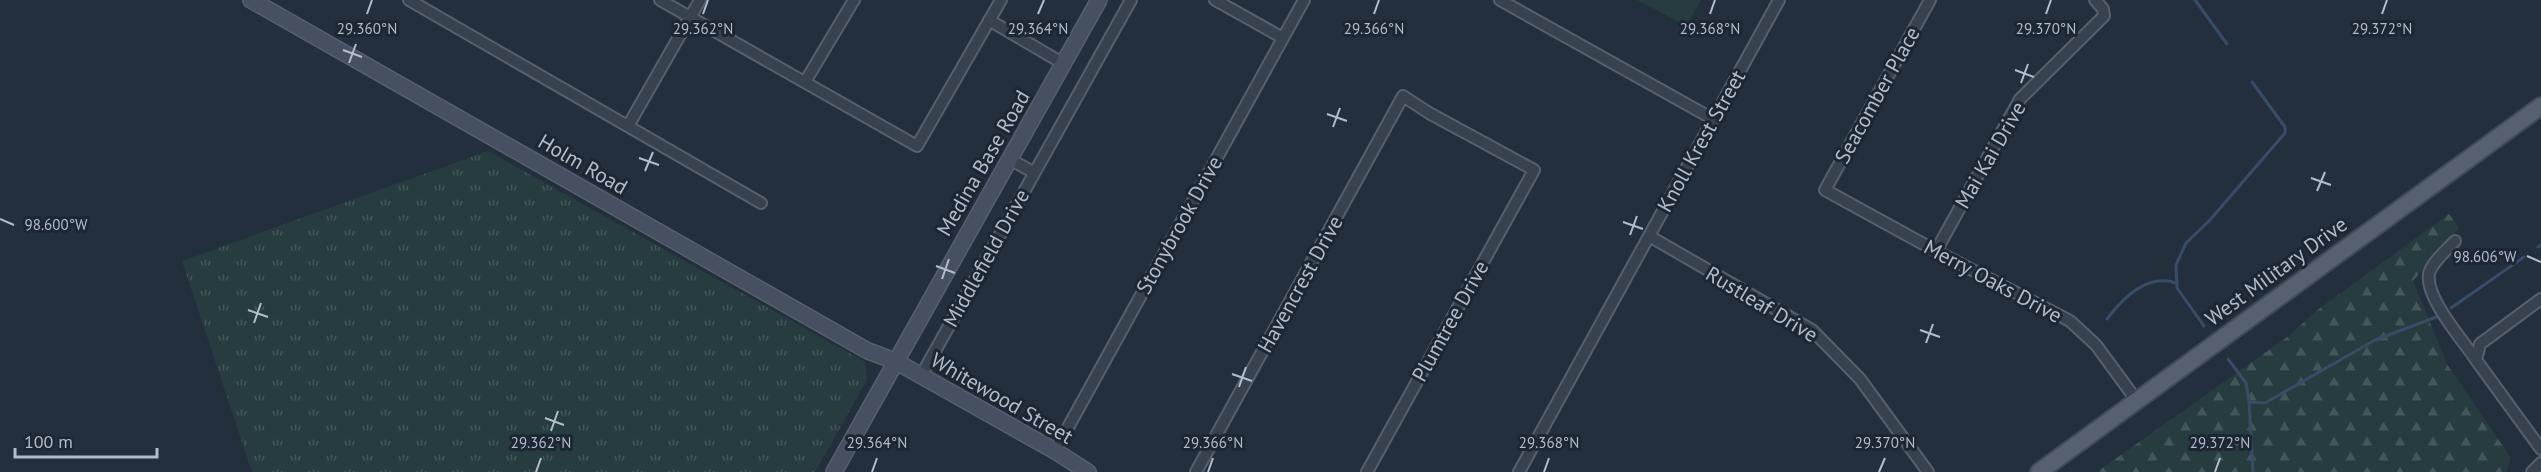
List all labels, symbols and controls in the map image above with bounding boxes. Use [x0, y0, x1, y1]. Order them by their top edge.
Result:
text: 29.360°N [337, 19, 397, 38]
text: 29.362°N [673, 19, 733, 38]
text: 29.364°N [1008, 19, 1068, 38]
text: 29.366°N [1344, 19, 1404, 38]
text: 29.368°N [1680, 19, 1740, 38]
text: 29.370°N [2016, 19, 2076, 38]
text: 29.372°N [2352, 19, 2412, 38]
street label: Seacomber Place [1828, 22, 1926, 168]
street label: Knoll Krest Street [1651, 65, 1751, 217]
street label: Medina Base Road [930, 85, 1036, 241]
street label: Mai Kai Drive [1949, 97, 2031, 213]
street label: Holm Road [534, 128, 632, 200]
street label: Stonybrook Drive [1130, 151, 1228, 299]
street label: Middlefield Drive [937, 184, 1035, 332]
street label: West Military Drive [2200, 210, 2352, 332]
street label: Havencrest Drive [1251, 211, 1349, 357]
text: 98.600°W [25, 215, 88, 234]
street label: Merry Oaks Drive [1919, 233, 2067, 329]
text: 98.606°W [2454, 247, 2517, 266]
street label: Plumtree Drive [1406, 256, 1494, 386]
street label: Rustleaf Drive [1701, 260, 1823, 348]
street label: Whitewood Street [926, 346, 1078, 450]
scale bar [15, 421, 158, 459]
text: 100 m [24, 430, 73, 453]
text: 29.362°N [511, 433, 571, 452]
text: 29.364°N [847, 433, 907, 452]
text: 29.366°N [1183, 433, 1243, 452]
text: 29.368°N [1519, 433, 1579, 452]
text: 29.370°N [1855, 433, 1915, 452]
text: 29.372°N [2190, 433, 2250, 452]

